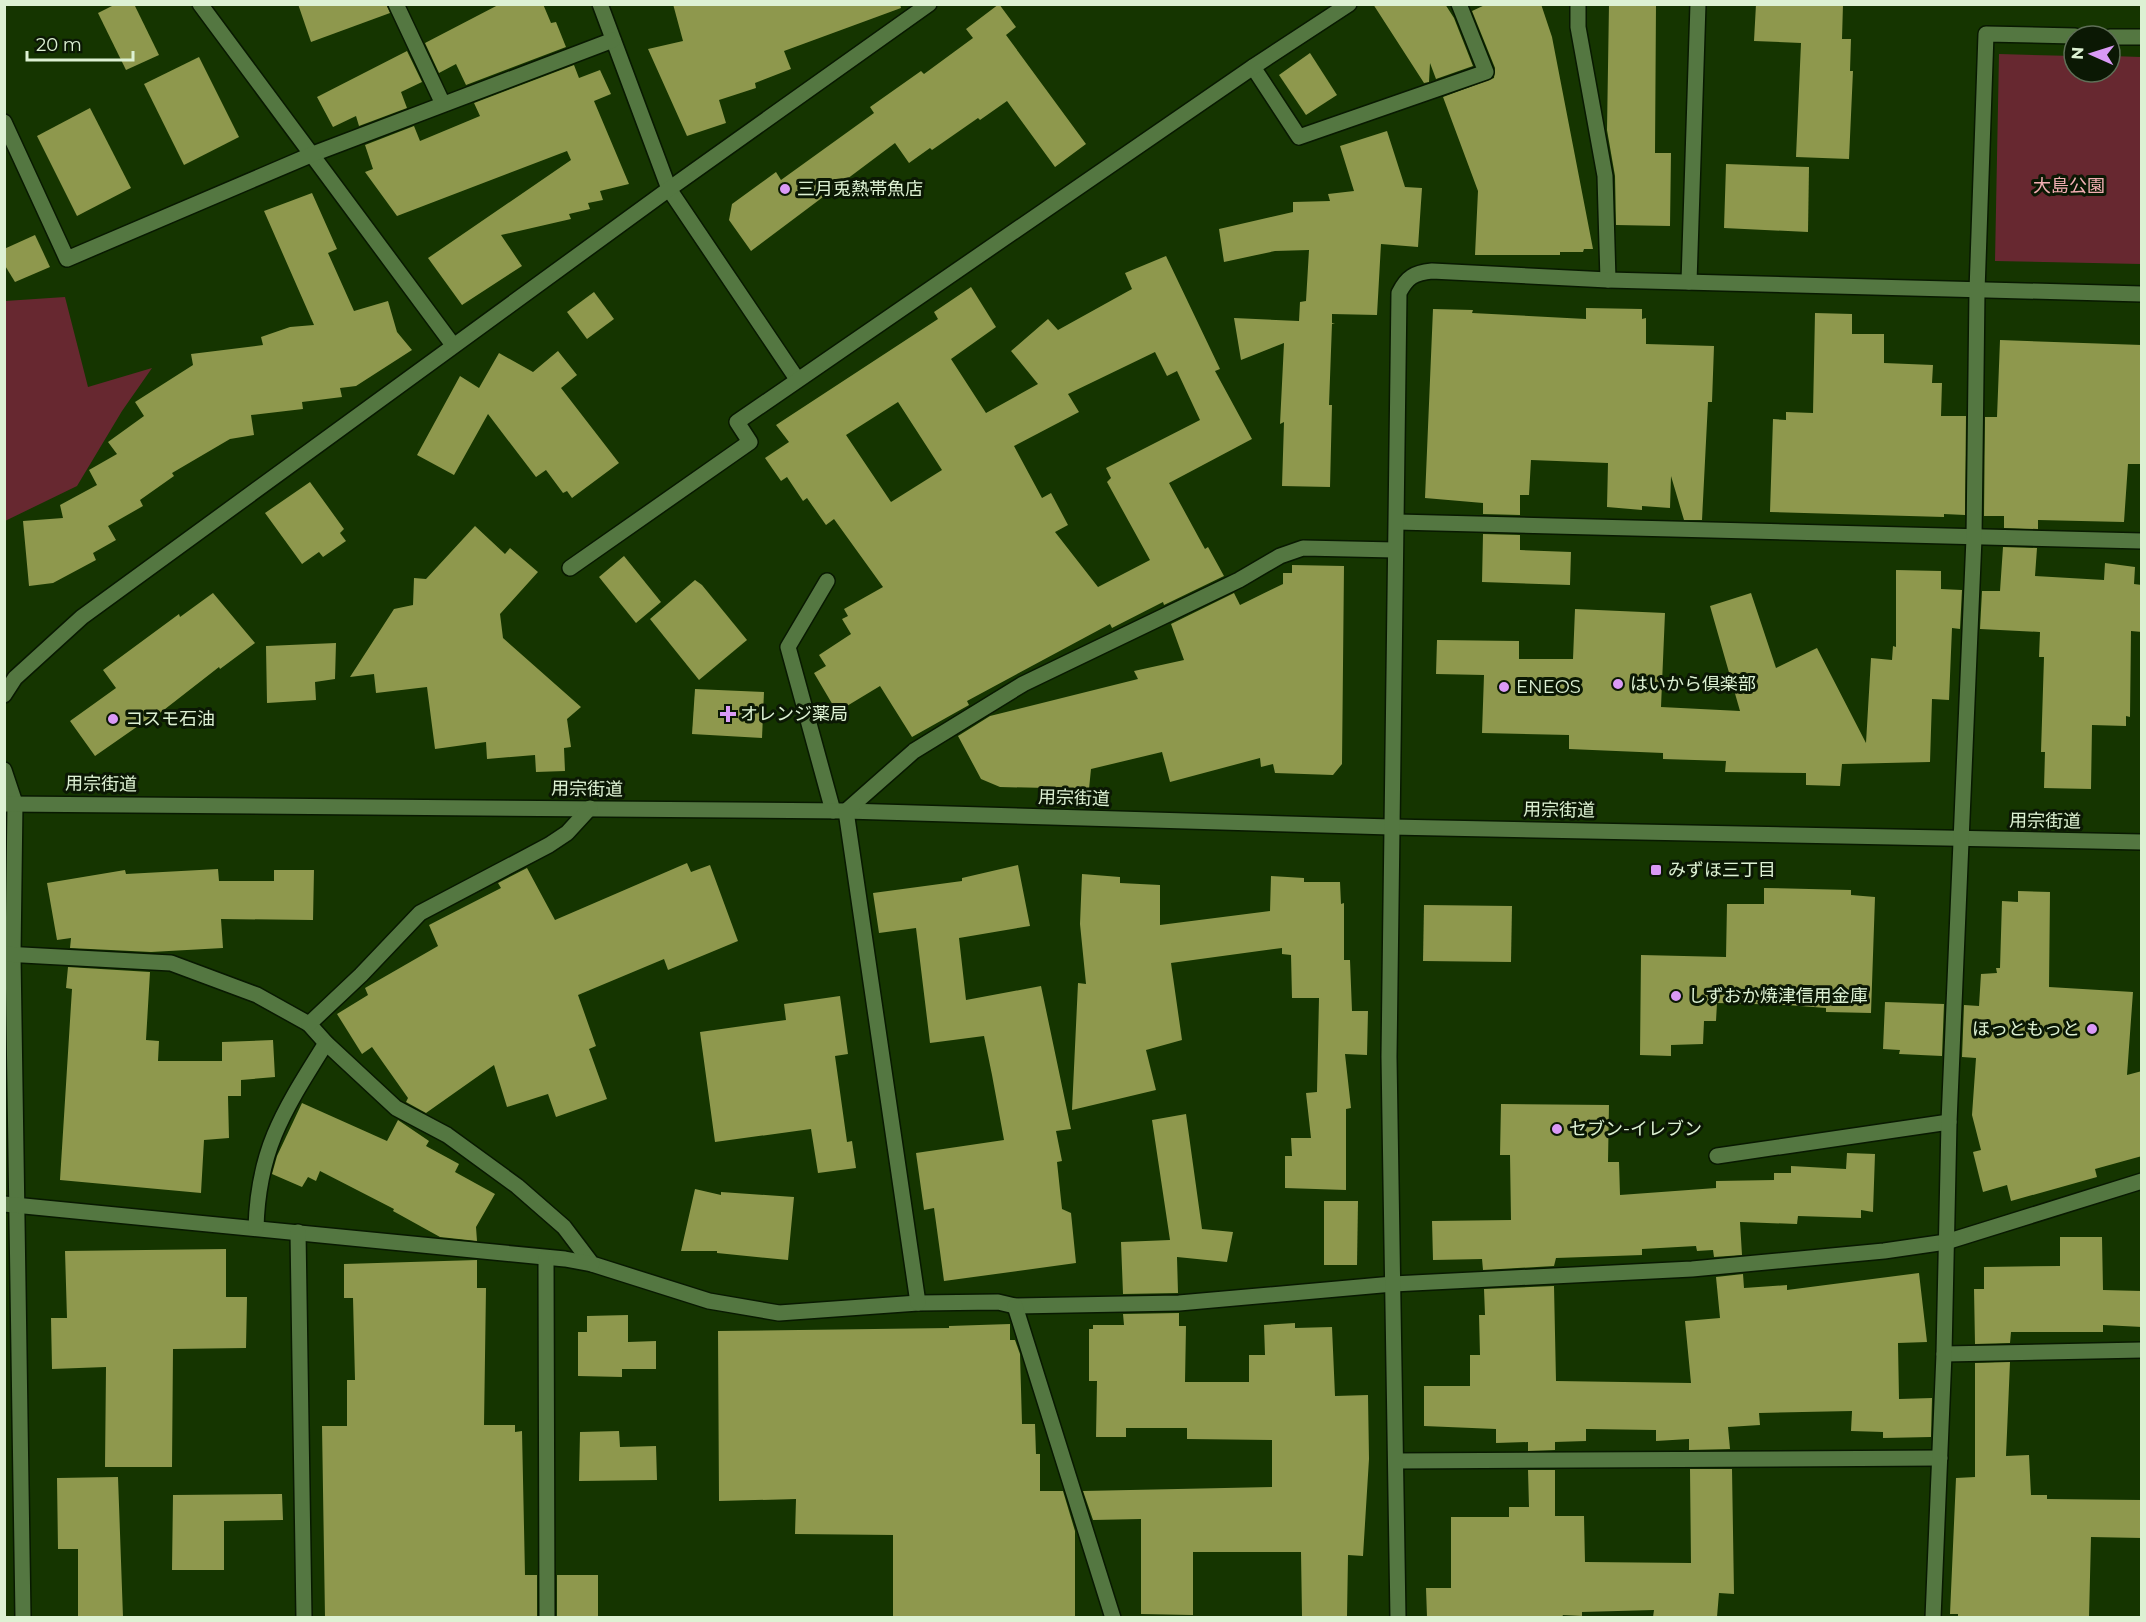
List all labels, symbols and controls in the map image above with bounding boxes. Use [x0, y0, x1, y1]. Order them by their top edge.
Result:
scale bar [27, 24, 134, 62]
north arrow [2062, 24, 2122, 84]
text: 20 m [36, 34, 82, 56]
text: N [2068, 46, 2087, 60]
park label: 大島公園 [2033, 175, 2105, 197]
place label: 三月兎熱帯魚店 [797, 178, 923, 200]
marker: 三月兎熱帯魚店 [778, 182, 792, 196]
place label: はいから倶楽部 [1630, 673, 1756, 695]
place label: ENEOS [1516, 676, 1581, 698]
marker: はいから倶楽部 [1611, 677, 1625, 691]
marker: ENEOS [1497, 680, 1511, 694]
place label: オレンジ薬局 [740, 703, 848, 725]
marker: オレンジ薬局 [721, 707, 735, 721]
place label: コスモ石油 [125, 708, 215, 730]
marker: コスモ石油 [106, 712, 120, 726]
street label: 用宗街道 [65, 772, 137, 796]
street label: 用宗街道 [551, 777, 623, 801]
street label: 用宗街道 [1038, 786, 1110, 810]
street label: 用宗街道 [1523, 798, 1595, 822]
street label: 用宗街道 [2009, 809, 2081, 833]
place label: みずほ三丁目 [1668, 859, 1776, 881]
marker: みずほ三丁目 [1649, 863, 1663, 877]
place label: しずおか焼津信用金庫 [1688, 985, 1868, 1007]
marker: しずおか焼津信用金庫 [1669, 989, 1683, 1003]
place label: ほっともっと [1972, 1018, 2080, 1040]
marker: ほっともっと [2085, 1022, 2099, 1036]
place label: セブン-イレブン [1569, 1118, 1702, 1140]
marker: セブン-イレブン [1550, 1122, 1564, 1136]

